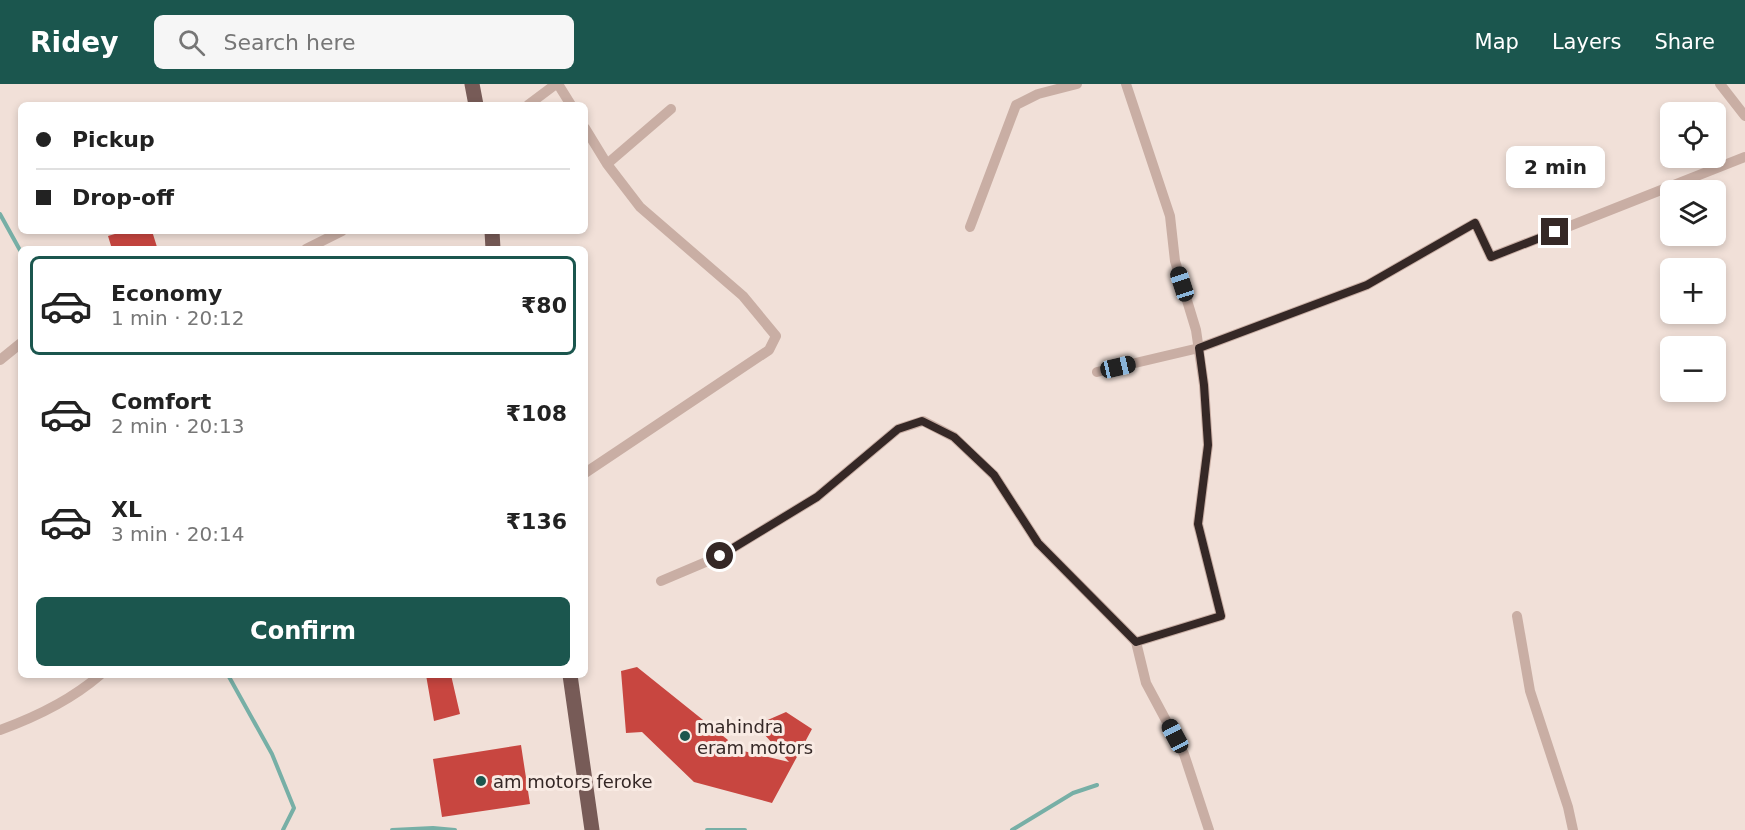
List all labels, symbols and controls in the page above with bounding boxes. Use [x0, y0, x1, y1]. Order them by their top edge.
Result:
search box [154, 15, 574, 69]
text: Ridey [30, 26, 118, 59]
icon: search [175, 26, 208, 59]
text: Search here [223, 30, 356, 55]
text: Map [1475, 30, 1519, 54]
text: Layers [1552, 30, 1621, 54]
text: Share [1654, 30, 1715, 54]
map controls [1660, 102, 1726, 402]
button: locate [1660, 102, 1726, 168]
text: Pickup [72, 127, 155, 152]
callout: 2 min [1506, 145, 1604, 187]
text: 2 min [1524, 155, 1587, 179]
button: layers [1660, 180, 1726, 246]
text: Drop-off [72, 185, 174, 210]
route end [1541, 218, 1568, 245]
button: + [1660, 258, 1726, 324]
car [1168, 264, 1196, 304]
icon: car [39, 279, 93, 333]
text: Economy [111, 281, 222, 306]
text: ₹80 [521, 293, 567, 318]
text: 1 min · 20:12 [111, 306, 245, 330]
button: − [1660, 336, 1726, 402]
car [1098, 354, 1138, 380]
icon: car [39, 387, 93, 441]
text: Comfort [111, 389, 211, 414]
text: ₹108 [506, 401, 567, 426]
text: 2 min · 20:13 [111, 414, 245, 438]
icon: car [39, 495, 93, 549]
text: XL [111, 497, 142, 522]
text: ₹136 [506, 509, 567, 534]
text: 3 min · 20:14 [111, 522, 245, 546]
route start [706, 542, 733, 569]
button: Confirm [36, 597, 570, 666]
place label: mahindra eram motors [697, 716, 813, 758]
car [1159, 716, 1191, 756]
marker: mahindra eram motors [678, 729, 692, 743]
place label: am motors feroke [493, 771, 653, 792]
marker: am motors feroke [474, 774, 488, 788]

